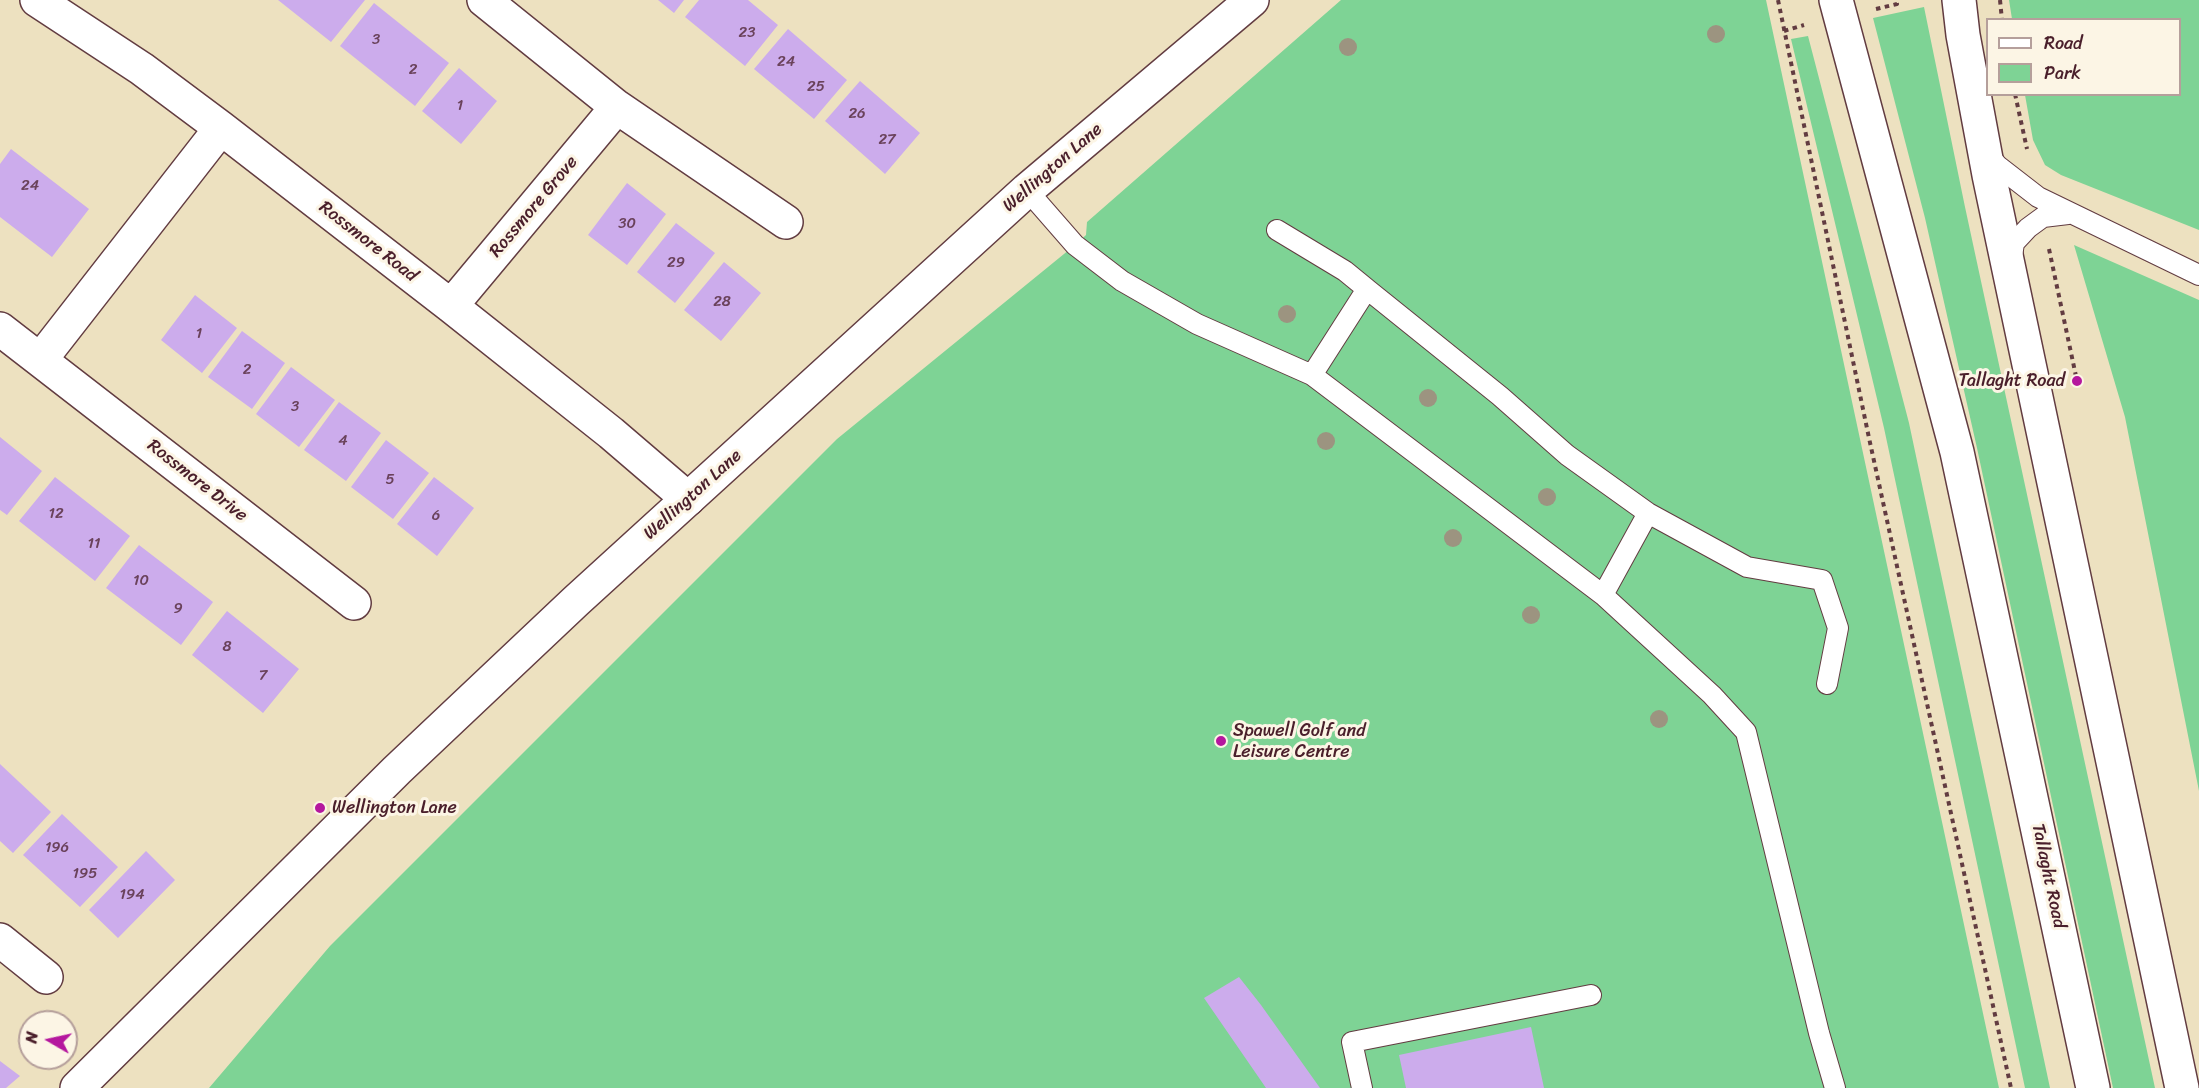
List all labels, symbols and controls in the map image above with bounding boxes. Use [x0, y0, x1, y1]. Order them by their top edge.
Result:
legend [1986, 18, 2181, 96]
house number: 23 [739, 24, 755, 42]
text: Road [2044, 27, 2083, 59]
house number: 3 [372, 31, 380, 49]
house number: 24 [777, 53, 795, 71]
text: Park [2044, 57, 2081, 89]
house number: 2 [409, 61, 417, 79]
house number: 25 [807, 78, 825, 96]
house number: 1 [457, 97, 463, 115]
house number: 26 [848, 105, 866, 123]
street label: Wellington Lane [999, 119, 1107, 217]
house number: 27 [878, 131, 896, 149]
street label: Rossmore Grove [485, 152, 583, 262]
house number: 24 [21, 177, 39, 195]
street label: Rossmore Road [314, 197, 422, 287]
house number: 30 [618, 215, 636, 233]
house number: 29 [667, 254, 685, 272]
house number: 28 [713, 293, 731, 311]
house number: 1 [196, 325, 202, 343]
house number: 2 [243, 361, 251, 379]
place label: Tallaght Road [1959, 370, 2065, 392]
marker: Tallaght Road [2070, 374, 2084, 388]
house number: 3 [291, 398, 299, 416]
house number: 4 [338, 432, 348, 450]
street label: Rossmore Drive [143, 435, 251, 527]
street label: Wellington Lane [639, 445, 747, 545]
house number: 5 [385, 471, 395, 489]
house number: 12 [48, 505, 64, 523]
house number: 6 [432, 507, 440, 525]
house number: 11 [88, 535, 100, 553]
house number: 10 [133, 572, 149, 590]
house number: 9 [173, 600, 183, 618]
house number: 8 [222, 638, 232, 656]
house number: 7 [259, 667, 267, 685]
place label: Spawell Golf and Leisure Centre [1233, 720, 1366, 762]
marker: Spawell Golf and Leisure Centre [1214, 734, 1228, 748]
place label: Wellington Lane [332, 797, 457, 819]
marker: Wellington Lane [313, 801, 327, 815]
street label: Tallaght Road [2026, 822, 2070, 930]
house number: 196 [45, 839, 69, 857]
house number: 195 [73, 865, 97, 883]
house number: 194 [119, 886, 145, 904]
north arrow [18, 1010, 78, 1070]
text: N [17, 1030, 47, 1045]

